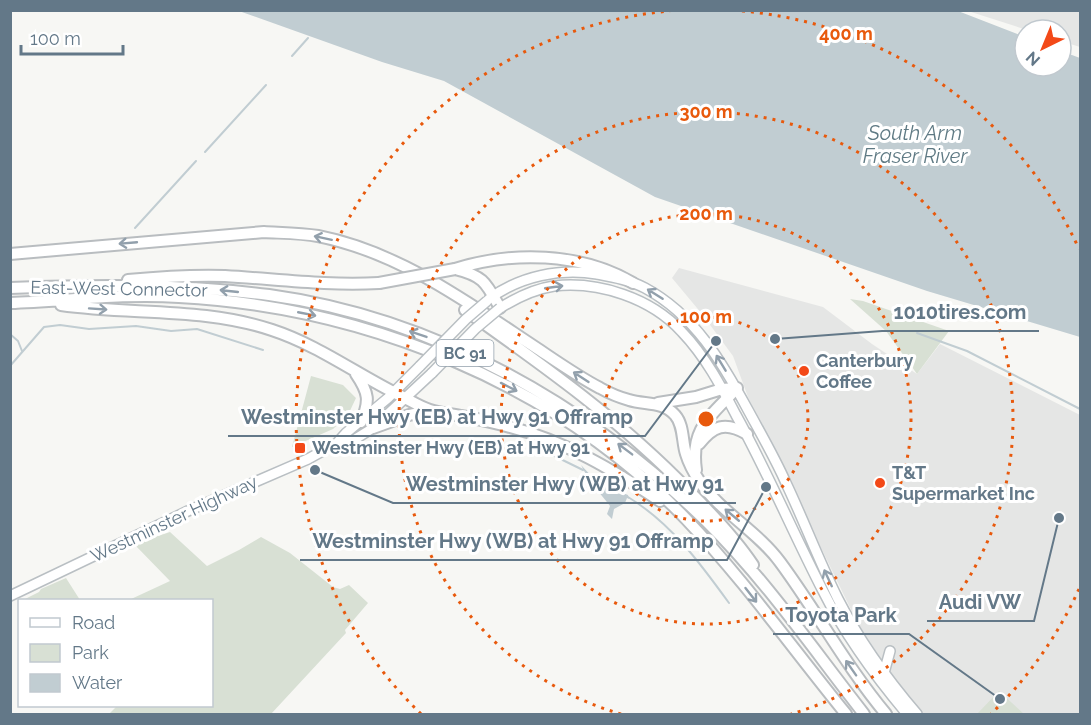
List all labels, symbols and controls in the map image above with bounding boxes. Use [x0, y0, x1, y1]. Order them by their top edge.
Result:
scale bar [21, 18, 123, 56]
north arrow [1013, 18, 1073, 78]
text: 400 m [819, 23, 873, 44]
text: 100 m [30, 28, 81, 49]
text: N [1022, 47, 1044, 70]
text: 300 m [679, 101, 733, 122]
water label: South Arm Fraser River [863, 121, 968, 168]
text: 200 m [679, 203, 733, 224]
one-way arrow [313, 231, 332, 243]
one-way arrow [119, 238, 139, 249]
street label: East-West Connector [30, 276, 208, 301]
one-way arrow [543, 282, 563, 293]
one-way arrow [219, 285, 239, 296]
one-way arrow [647, 288, 664, 300]
callout: 1010tires.com [882, 293, 1039, 331]
text: 1010tires.com [894, 300, 1026, 324]
one-way arrow [87, 304, 107, 315]
text: 100 m [680, 306, 732, 327]
one-way arrow [296, 309, 316, 320]
one-way arrow [409, 328, 428, 339]
road number: BC 91 [436, 340, 494, 366]
place label: Canterbury Coffee [816, 350, 914, 392]
one-way arrow [715, 355, 727, 372]
marker: Canterbury Coffee [797, 364, 811, 378]
one-way arrow [573, 371, 590, 383]
one-way arrow [500, 381, 517, 393]
callout: Westminster Hwy (EB) at Hwy 91 Offramp [228, 398, 645, 436]
text: Westminster Hwy (EB) at Hwy 91 Offramp [241, 405, 633, 429]
centre of rings [696, 409, 716, 429]
place label: Westminster Hwy (EB) at Hwy 91 [312, 437, 590, 458]
marker: Westminster Hwy (EB) at Hwy 91 [293, 441, 307, 455]
one-way arrow [617, 443, 633, 456]
place label: T&T Supermarket Inc [892, 462, 1035, 504]
callout: Westminster Hwy (WB) at Hwy 91 [393, 465, 736, 503]
street label: Westminster Highway [87, 471, 261, 566]
text: Westminster Hwy (WB) at Hwy 91 [406, 472, 724, 496]
marker: T&T Supermarket Inc [873, 476, 887, 490]
one-way arrow [725, 508, 740, 522]
callout: Westminster Hwy (WB) at Hwy 91 Offramp [300, 522, 727, 560]
text: Westminster Hwy (WB) at Hwy 91 Offramp [312, 529, 714, 553]
one-way arrow [822, 569, 834, 587]
callout: Audi VW [927, 583, 1034, 621]
one-way arrow [744, 587, 757, 603]
text: Audi VW [939, 590, 1022, 614]
callout: Toyota Park [773, 596, 909, 634]
legend [18, 599, 213, 707]
text: Toyota Park [785, 603, 898, 627]
text: Road [72, 612, 115, 633]
text: Park [72, 642, 109, 663]
one-way arrow [845, 660, 857, 676]
text: Water [72, 672, 123, 693]

